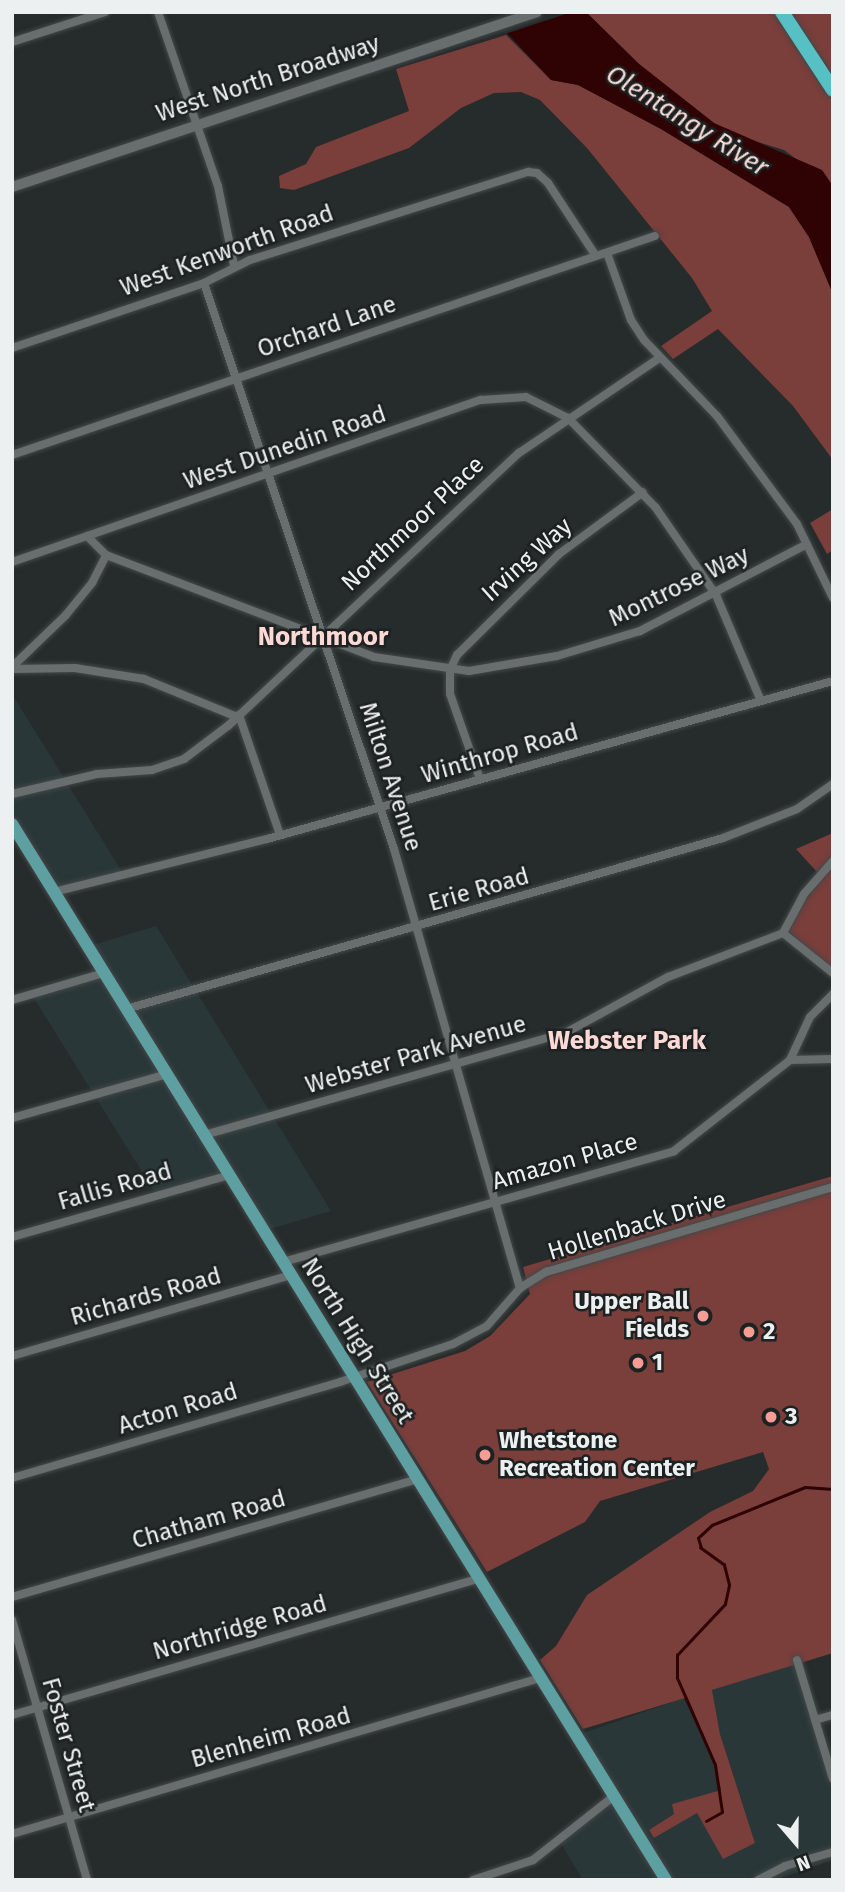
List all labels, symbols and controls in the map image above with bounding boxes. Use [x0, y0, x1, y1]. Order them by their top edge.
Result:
street label: West North Broadway [153, 29, 383, 129]
water label: Olentangy River [600, 59, 774, 183]
street label: West Kenworth Road [116, 199, 338, 303]
street label: Orchard Lane [254, 290, 400, 364]
street label: West Dunedin Road [180, 400, 390, 496]
street label: Northmoor Place [336, 451, 490, 597]
street label: Irving Way [476, 512, 578, 608]
street label: Montrose Way [604, 541, 754, 633]
district label: Northmoor [258, 621, 388, 653]
street label: Milton Avenue [352, 699, 428, 855]
street label: Winthrop Road [418, 718, 582, 790]
street label: Erie Road [425, 862, 533, 918]
street label: Webster Park Avenue [302, 1010, 530, 1100]
district label: Webster Park [548, 1025, 706, 1057]
street label: Amazon Place [489, 1128, 641, 1196]
street label: Fallis Road [55, 1157, 175, 1217]
street label: Hollenback Drive [544, 1185, 730, 1267]
street label: North High Street [294, 1253, 420, 1429]
street label: Richards Road [67, 1262, 225, 1332]
place label: Upper Ball Fields [574, 1288, 689, 1344]
marker: Upper Ball Fields [695, 1308, 711, 1324]
place label: 2 [763, 1318, 775, 1346]
marker: 2 [741, 1324, 757, 1340]
place label: 1 [652, 1349, 663, 1377]
marker: 1 [630, 1355, 646, 1371]
street label: Acton Road [115, 1377, 241, 1441]
place label: 3 [785, 1403, 797, 1431]
marker: 3 [763, 1409, 779, 1425]
place label: Whetstone Recreation Center [499, 1427, 695, 1483]
marker: Whetstone Recreation Center [477, 1447, 493, 1463]
street label: Chatham Road [129, 1484, 289, 1556]
street label: Northridge Road [150, 1589, 330, 1667]
street label: Foster Street [35, 1675, 101, 1815]
street label: Blenheim Road [188, 1701, 354, 1775]
north arrow [761, 1808, 831, 1878]
text: N [794, 1850, 813, 1876]

